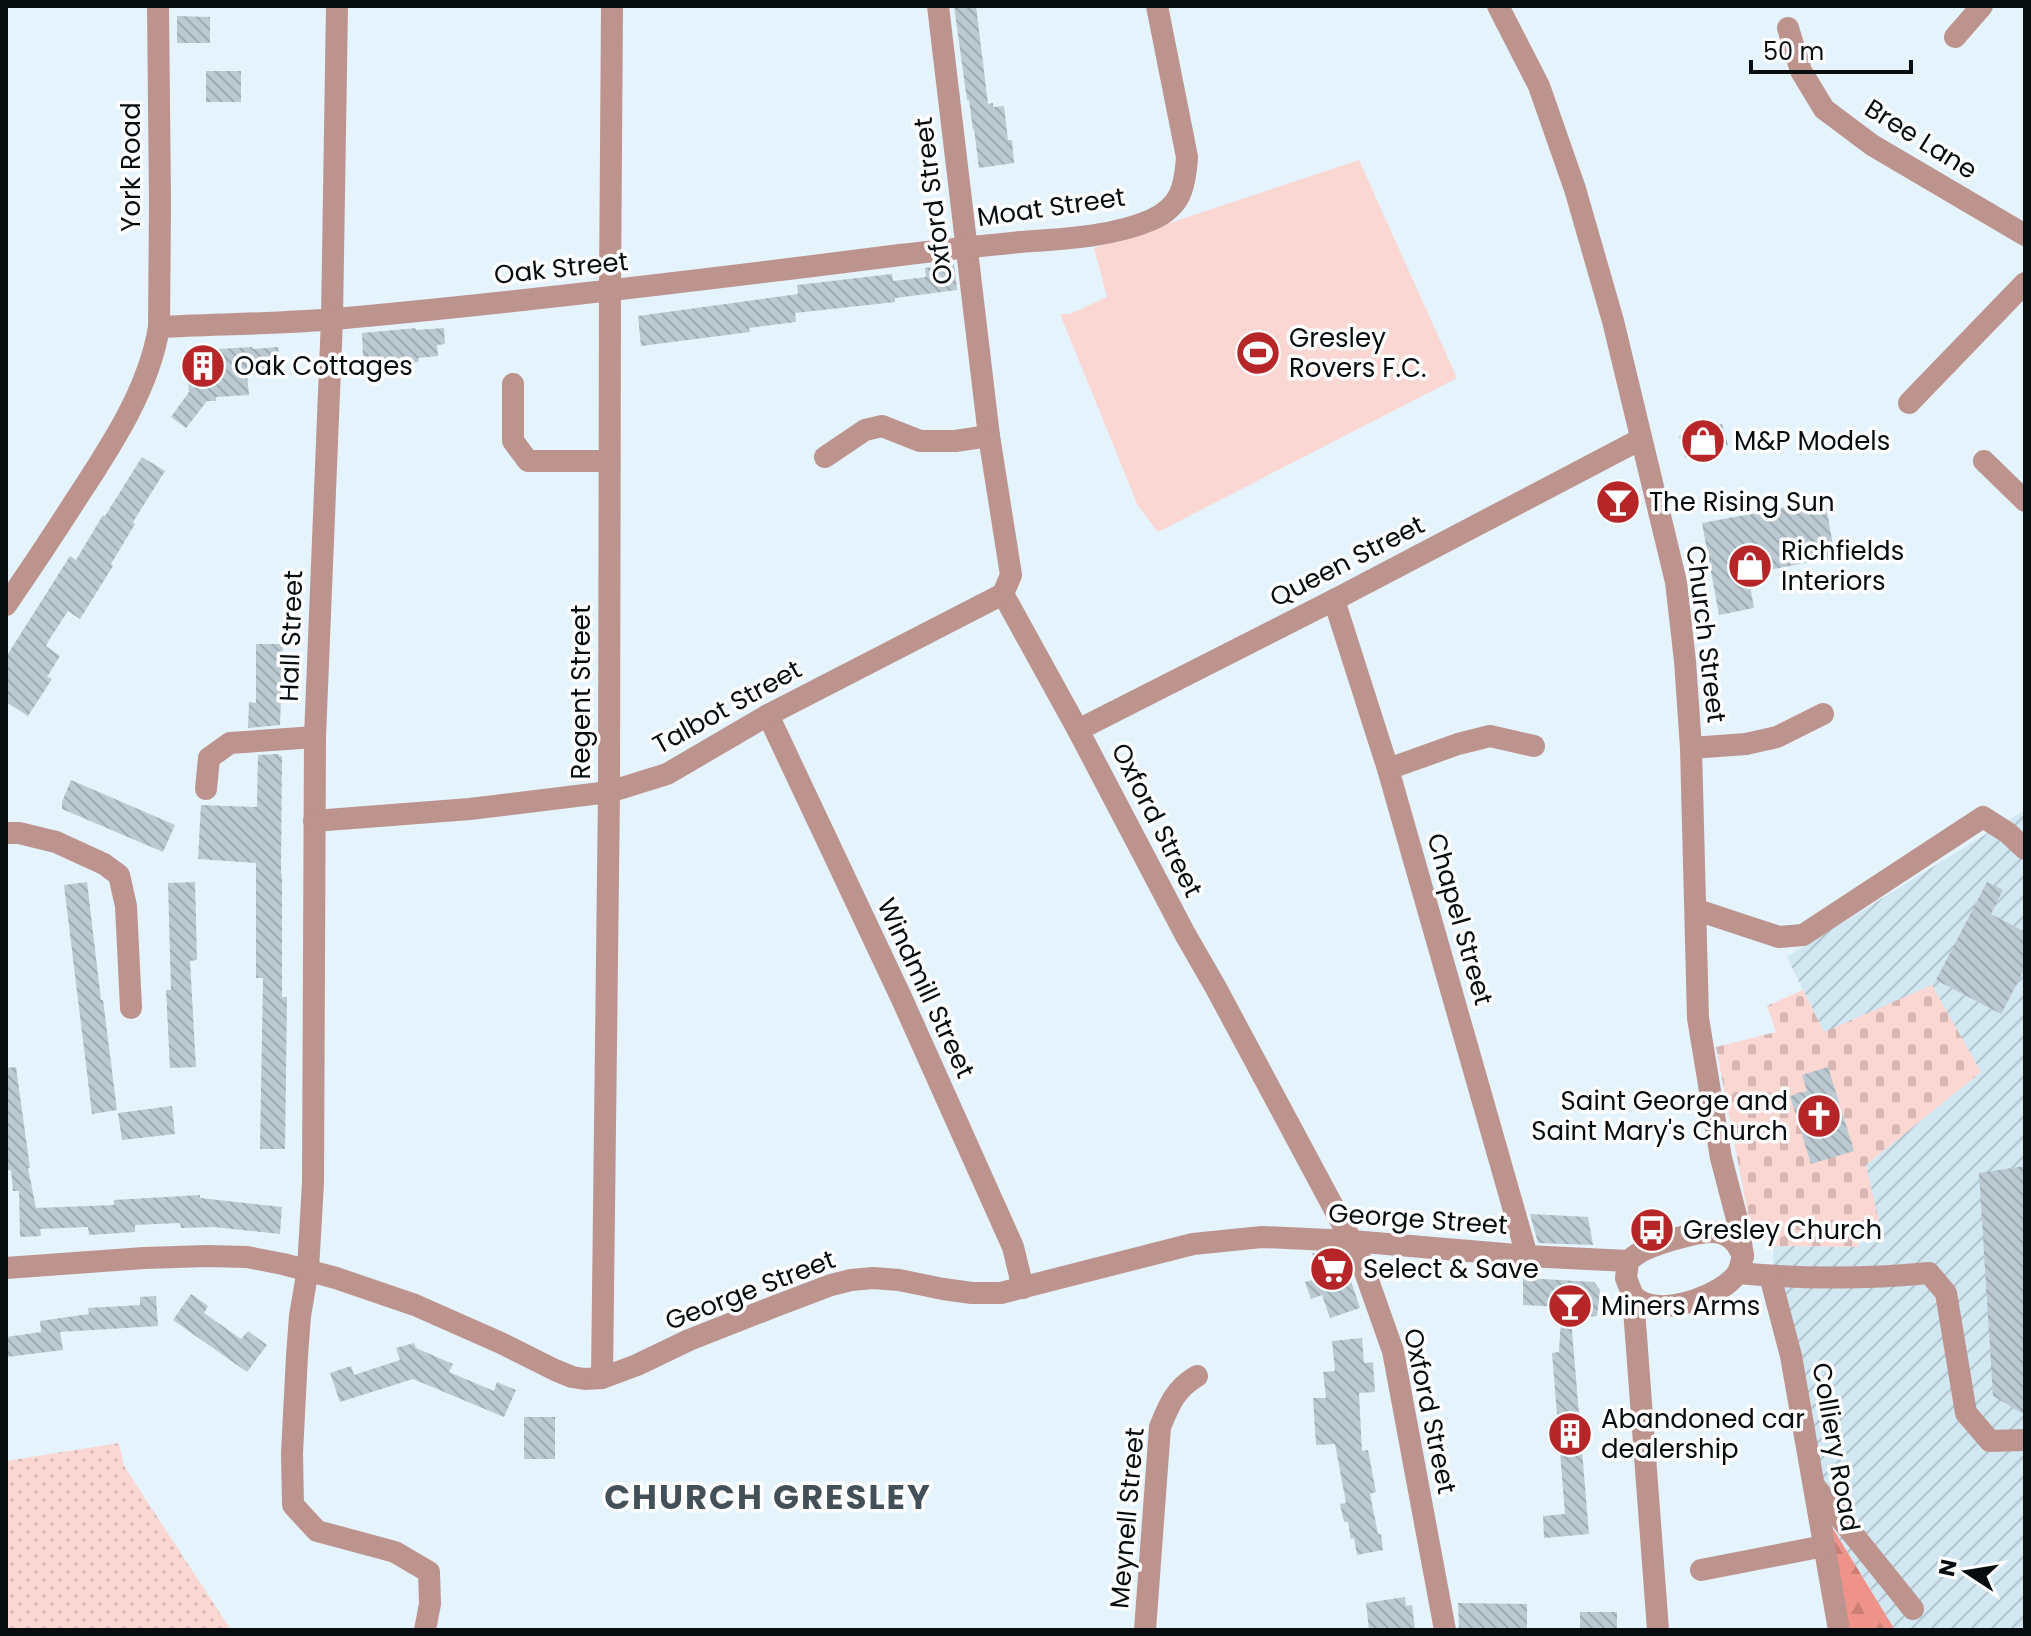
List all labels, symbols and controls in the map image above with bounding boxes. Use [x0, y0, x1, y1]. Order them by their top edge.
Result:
scale bar [1751, 24, 1911, 74]
text: 50 m [1763, 35, 1824, 68]
street label: Bree Lane [1858, 90, 1984, 188]
street label: York Road [113, 102, 149, 232]
street label: Oxford Street [905, 115, 961, 287]
street label: Moat Street [975, 179, 1127, 235]
street label: Oak Street [492, 243, 630, 293]
place label: Gresley Rovers F.C. [1289, 320, 1426, 386]
sports icon: Gresley Rovers F.C. [1234, 329, 1282, 377]
building icon: Oak Cottages [179, 342, 227, 390]
place label: Oak Cottages [234, 348, 413, 384]
shop icon: M&P Models [1679, 417, 1727, 465]
place label: M&P Models [1734, 423, 1890, 459]
bar icon: The Rising Sun [1594, 478, 1642, 526]
place label: The Rising Sun [1649, 484, 1835, 520]
street label: Queen Street [1264, 507, 1430, 615]
place label: Richfields Interiors [1781, 533, 1904, 599]
shop icon: Richfields Interiors [1726, 542, 1774, 590]
street label: Church Street [1677, 543, 1735, 725]
street label: Hall Street [271, 570, 311, 702]
street label: Regent Street [563, 605, 599, 779]
street label: Talbot Street [646, 651, 808, 763]
street label: Oxford Street [1103, 737, 1211, 903]
street label: Chapel Street [1418, 829, 1502, 1009]
street label: Windmill Street [868, 892, 984, 1084]
place label: Saint George and Saint Mary's Church [1531, 1083, 1788, 1149]
church icon: Saint George and Saint Mary's Church [1795, 1092, 1843, 1140]
street label: George Street [1327, 1195, 1509, 1243]
bus stop icon: Gresley Church [1628, 1206, 1676, 1254]
place label: Gresley Church [1683, 1212, 1882, 1248]
street label: George Street [660, 1241, 840, 1339]
supermarket icon: Select & Save [1308, 1245, 1356, 1293]
place label: Select & Save [1363, 1251, 1539, 1287]
bar icon: Miners Arms [1546, 1282, 1594, 1330]
place label: Miners Arms [1601, 1288, 1760, 1324]
street label: Oxford Street [1395, 1325, 1465, 1497]
street label: Colliery Road [1803, 1360, 1869, 1534]
place label: Abandoned car dealership [1601, 1401, 1805, 1467]
building icon: Abandoned car dealership [1546, 1410, 1594, 1458]
street label: Meynell Street [1101, 1426, 1153, 1610]
district label: CHURCH GRESLEY [604, 1473, 932, 1521]
north arrow [1927, 1532, 2007, 1612]
text: N [1931, 1557, 1965, 1579]

